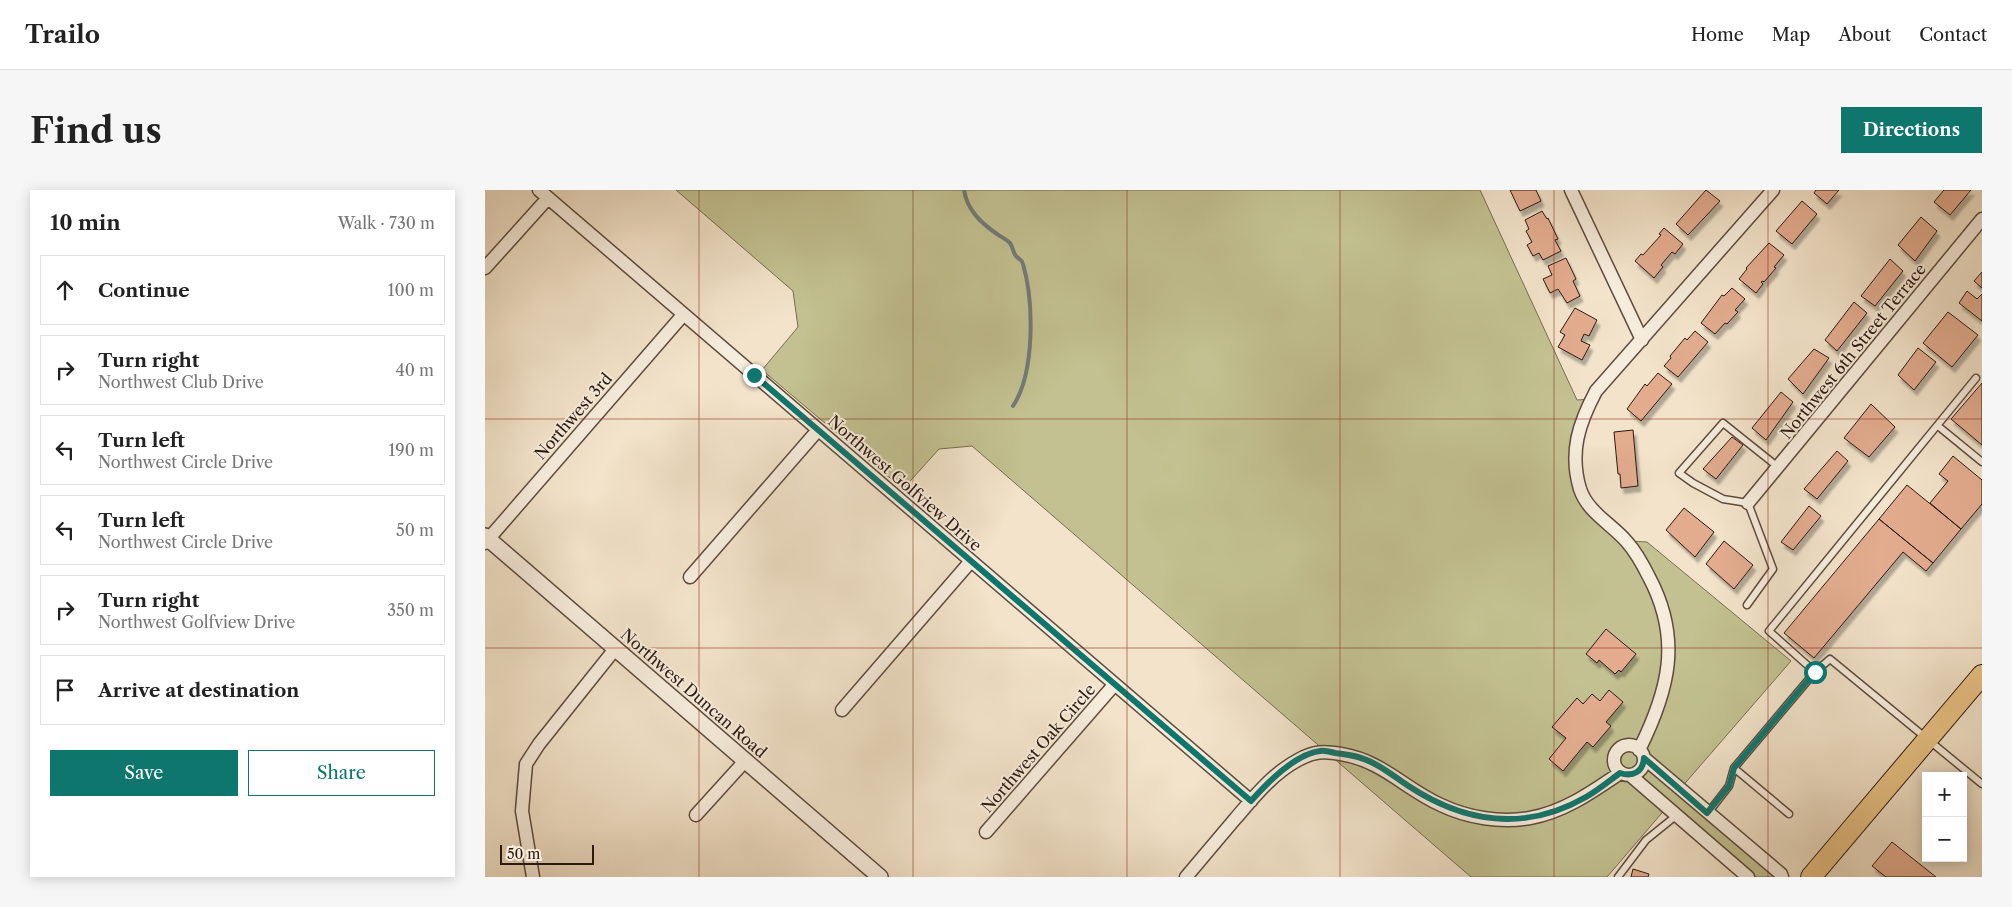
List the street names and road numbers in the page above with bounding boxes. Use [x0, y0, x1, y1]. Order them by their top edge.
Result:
street label: Northwest 6th Street Terrace [1776, 259, 1930, 443]
street label: Northwest 3rd [530, 368, 616, 463]
street label: Northwest Golfview Drive [824, 411, 986, 555]
street label: Northwest Duncan Road [617, 624, 771, 762]
street label: Northwest Oak Circle [977, 680, 1099, 816]

